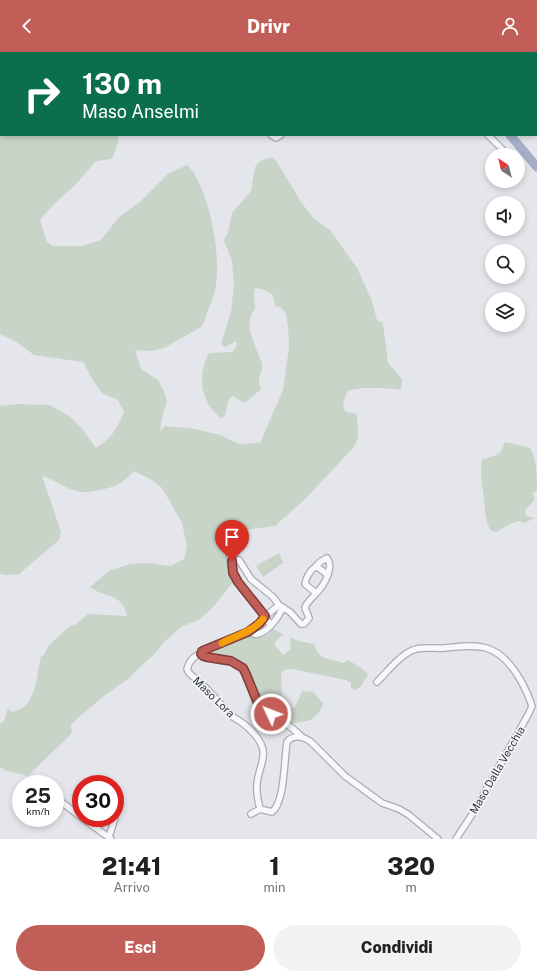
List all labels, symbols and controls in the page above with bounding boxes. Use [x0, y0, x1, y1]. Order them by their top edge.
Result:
icon: back [16, 15, 38, 37]
icon: person [499, 15, 521, 37]
text: Drivr [247, 16, 290, 37]
text: 130 m [82, 67, 162, 100]
icon: right [16, 68, 68, 120]
text: Maso Anselmi [82, 101, 199, 122]
north arrow [485, 148, 525, 188]
map controls [485, 148, 525, 332]
button: sound [485, 196, 525, 236]
button: search [485, 244, 525, 284]
button: layers [485, 292, 525, 332]
pin [215, 520, 249, 561]
icon: arrive [221, 526, 243, 548]
street label: Maso Lora [191, 674, 237, 720]
position arrow [250, 693, 292, 735]
street label: Maso Dalla Vecchia [467, 724, 527, 816]
speed limit sign: 30 [72, 775, 124, 827]
text: 25 [25, 784, 51, 808]
text: km/h [26, 805, 50, 817]
text: 21:41 [102, 852, 162, 880]
text: 1 [269, 852, 280, 880]
text: 320 [387, 852, 435, 880]
text: Arrivo [113, 880, 150, 895]
text: min [263, 880, 285, 895]
text: m [406, 880, 417, 895]
button: Esci [16, 925, 265, 971]
button: Condividi [273, 925, 521, 971]

